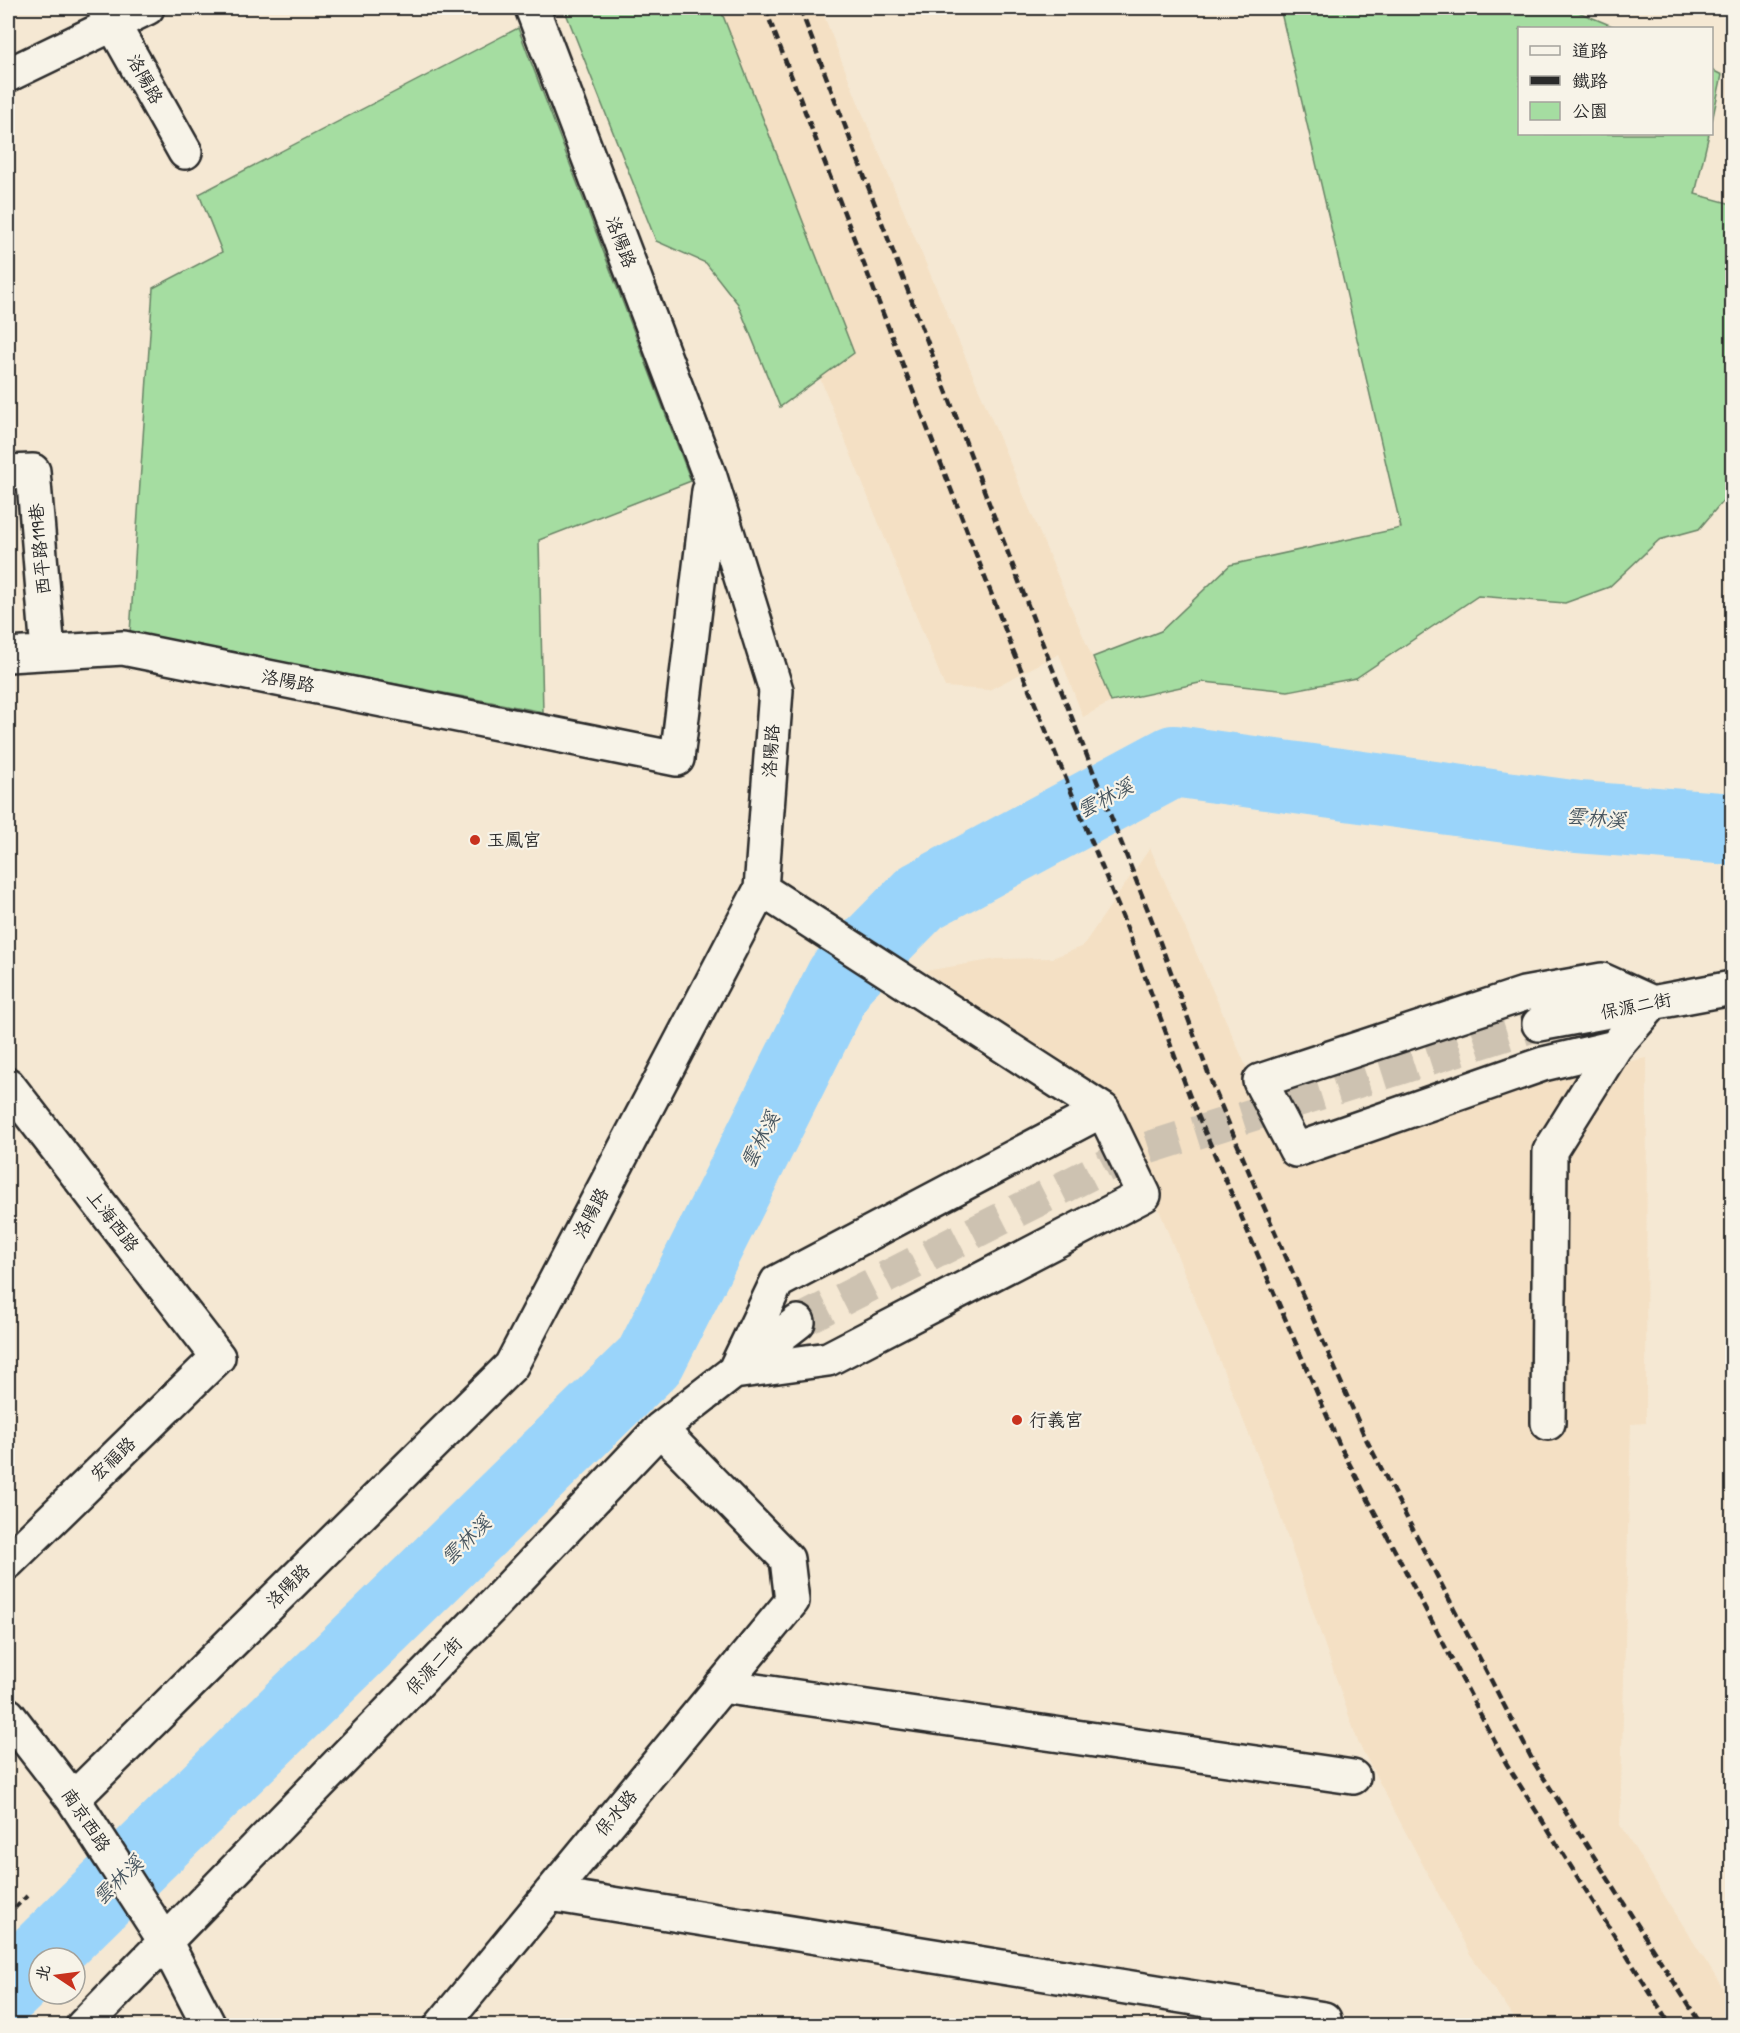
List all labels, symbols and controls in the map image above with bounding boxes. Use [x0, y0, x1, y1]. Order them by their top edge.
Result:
legend [1518, 27, 1713, 135]
text: 道路 [1572, 38, 1608, 63]
street label: 洛陽路 [121, 49, 169, 108]
text: 鐵路 [1572, 68, 1608, 93]
text: 公園 [1572, 98, 1608, 123]
street label: 洛陽路 [600, 212, 643, 272]
street label: 西平路119巷 [23, 502, 56, 596]
street label: 洛陽路 [259, 663, 317, 698]
street label: 洛陽路 [756, 723, 785, 779]
water label: 雲林溪 [1072, 771, 1138, 824]
water label: 雲林溪 [1565, 801, 1628, 834]
place label: 玉鳳宮 [487, 827, 541, 852]
marker: 玉鳳宮 [468, 833, 482, 847]
street label: 保源二街 [1598, 986, 1674, 1025]
water label: 雲林溪 [734, 1106, 786, 1173]
street label: 洛陽路 [567, 1183, 614, 1242]
street label: 上海西路 [81, 1185, 145, 1257]
place label: 行義宮 [1029, 1407, 1083, 1432]
marker: 行義宮 [1010, 1413, 1024, 1427]
street label: 宏福路 [85, 1431, 141, 1486]
water label: 雲林溪 [435, 1508, 497, 1570]
street label: 洛陽路 [260, 1558, 316, 1614]
street label: 保源二街 [400, 1631, 468, 1700]
street label: 南京西路 [56, 1783, 117, 1857]
street label: 保水路 [589, 1784, 643, 1841]
water label: 雲林溪 [87, 1848, 149, 1910]
north arrow [27, 1946, 87, 2006]
text: 北 [30, 1962, 55, 1983]

